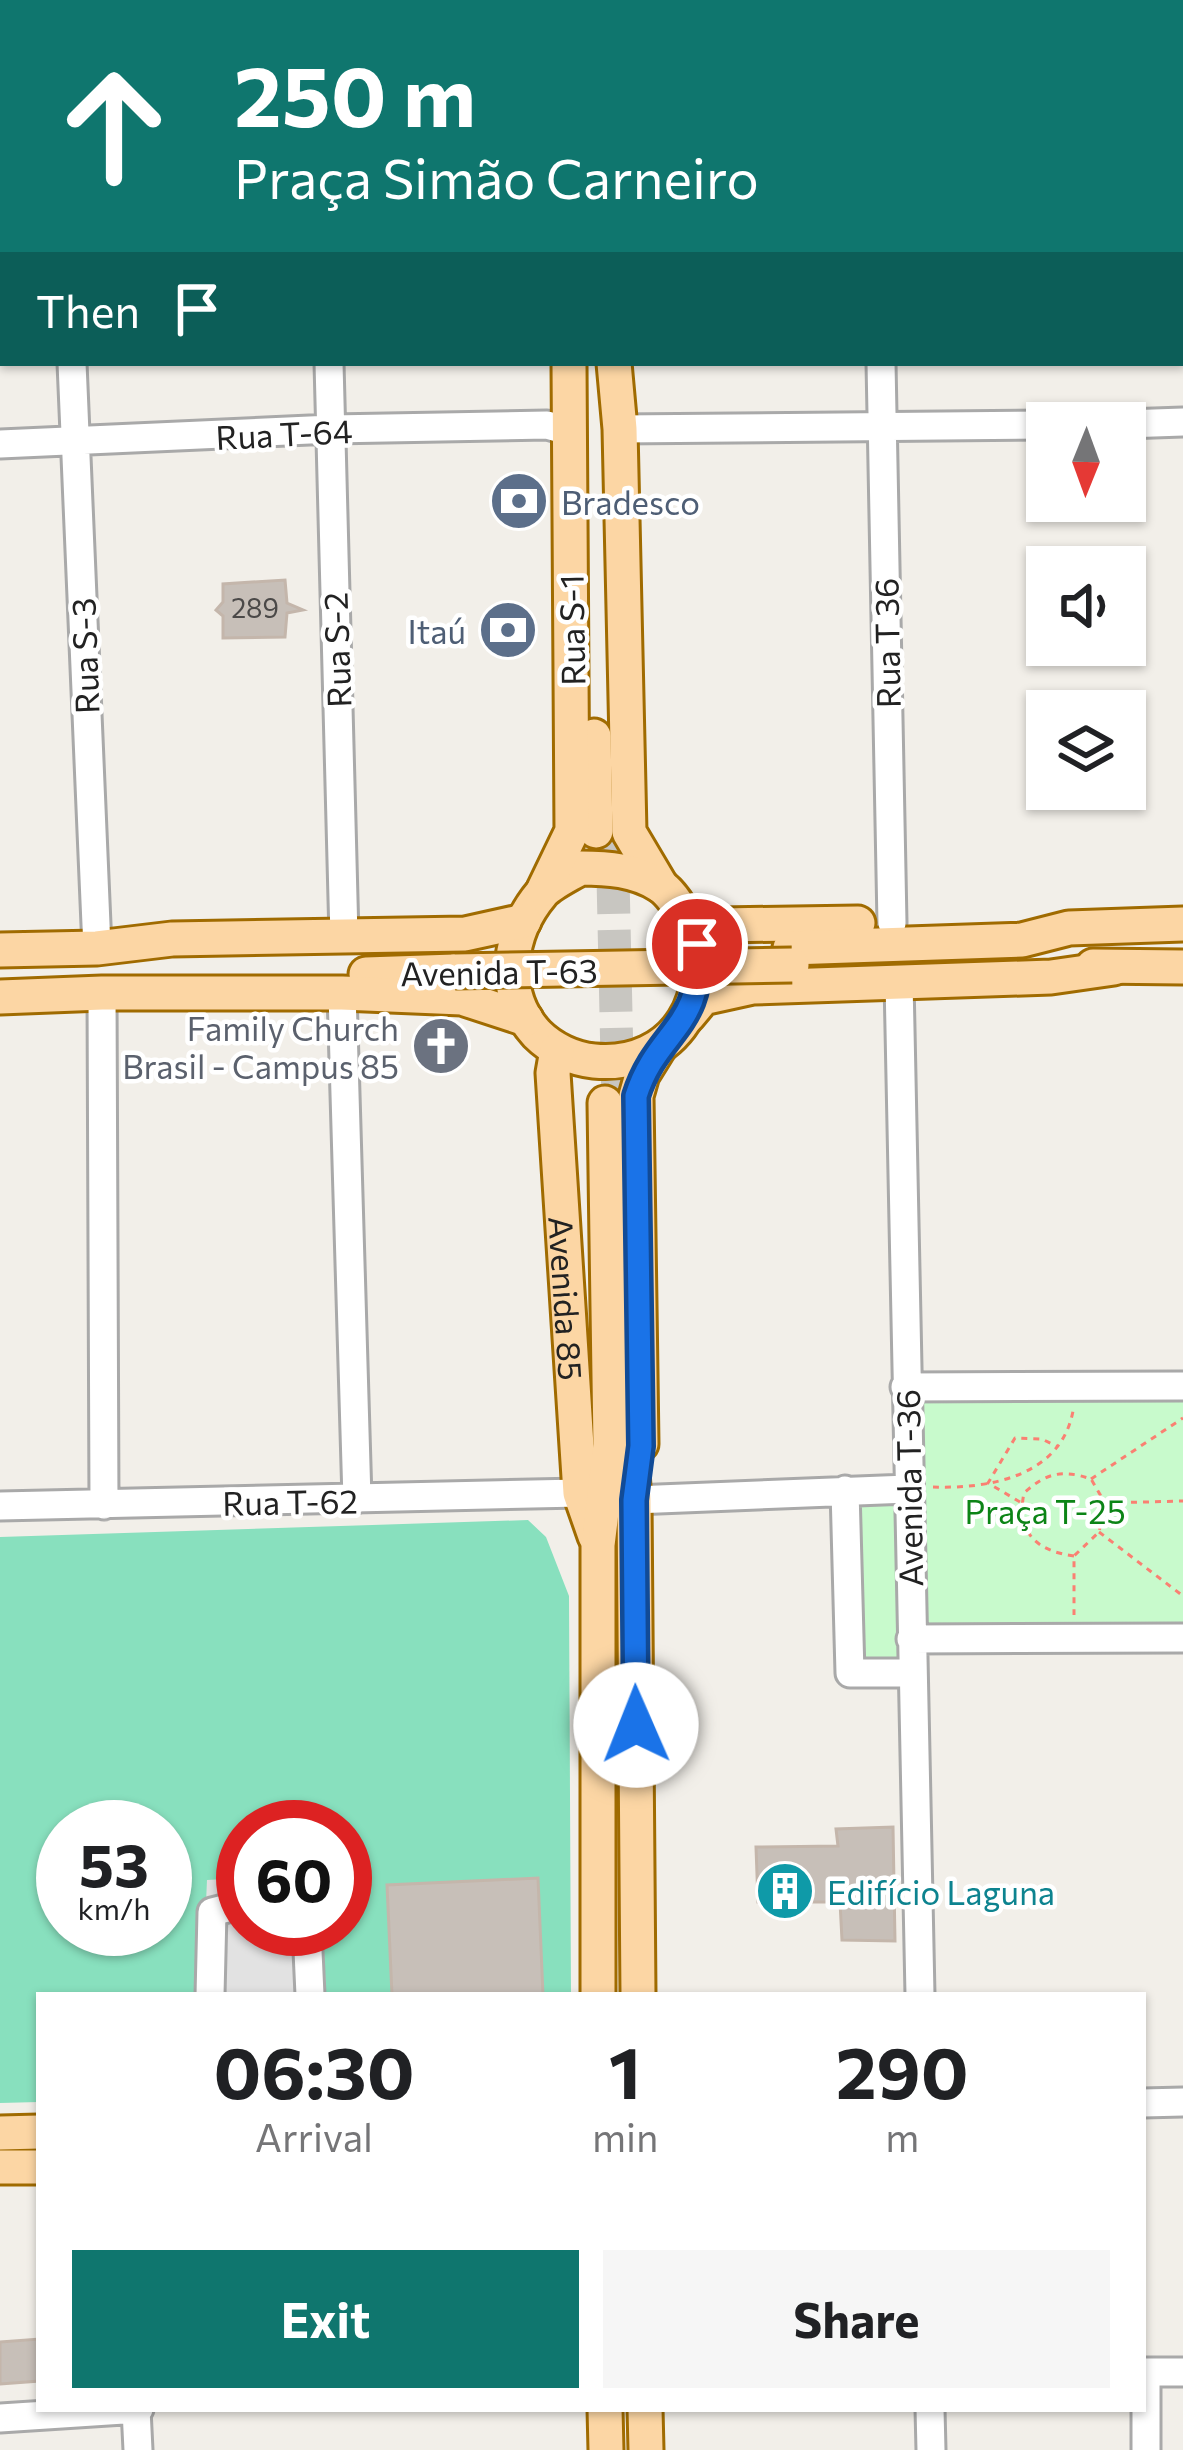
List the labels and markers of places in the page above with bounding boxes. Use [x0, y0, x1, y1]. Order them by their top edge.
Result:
bank icon: Bradesco [488, 470, 550, 532]
place label: Bradesco [561, 481, 700, 522]
bank icon: Itaú [477, 599, 539, 661]
place label: Itaú [408, 610, 466, 651]
pin [646, 893, 748, 995]
place label: Family Church Brasil - Campus 85 [122, 1007, 399, 1086]
church icon: Family Church Brasil - Campus 85 [410, 1015, 472, 1077]
building icon: Edifício Laguna [754, 1860, 816, 1922]
place label: Edifício Laguna [827, 1871, 1055, 1912]

